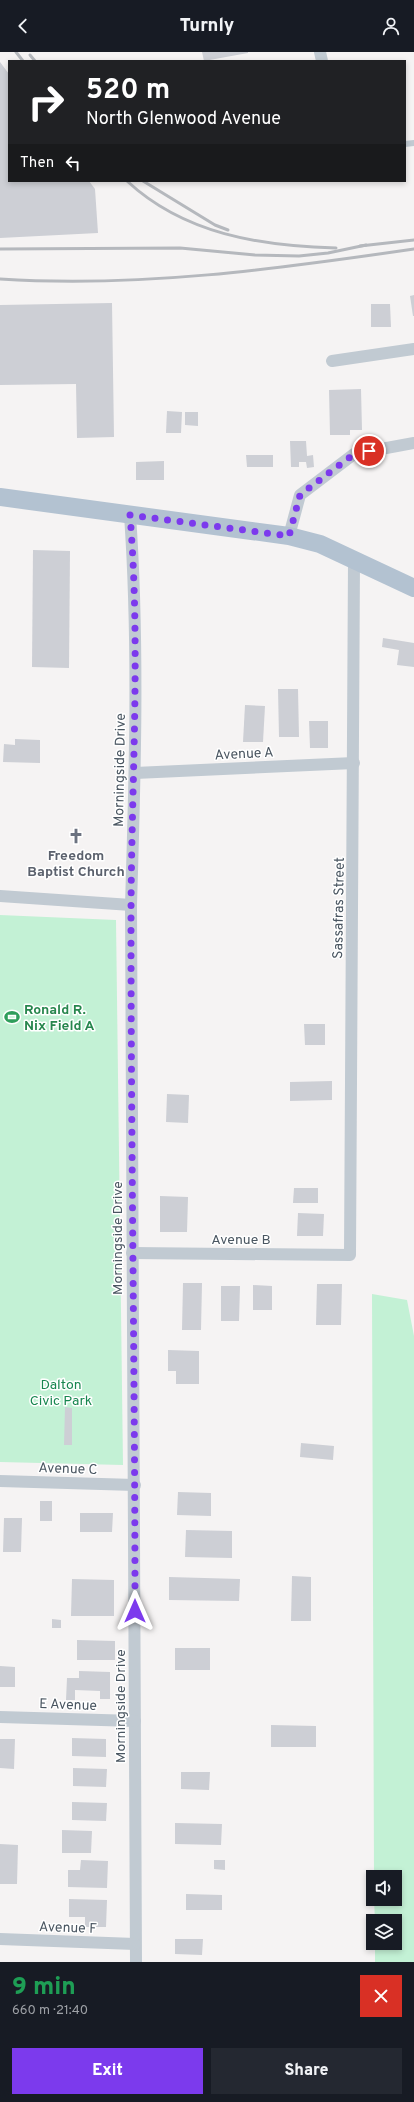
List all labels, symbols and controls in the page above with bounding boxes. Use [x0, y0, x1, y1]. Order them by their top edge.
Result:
icon: back [12, 15, 34, 37]
text: Turnly [180, 15, 234, 38]
icon: person [380, 15, 402, 37]
text: 520 m [86, 73, 170, 109]
icon: right [20, 76, 72, 128]
text: North Glenwood Avenue [86, 108, 281, 131]
icon: left [62, 152, 84, 174]
text: Then [20, 154, 54, 173]
pin [352, 434, 386, 468]
icon: arrive [358, 440, 380, 462]
street label: Morningside Drive [111, 713, 130, 827]
street label: Avenue A [214, 744, 274, 765]
church icon: Freedom Baptist Church [67, 827, 85, 845]
place label: Freedom Baptist Church [27, 848, 125, 881]
street label: Sassafras Street [330, 857, 349, 959]
place label: Ronald R. Nix Field A [24, 1002, 95, 1035]
sports icon: Ronald R. Nix Field A [3, 1008, 21, 1026]
street label: Morningside Drive [110, 1181, 127, 1295]
street label: Avenue B [211, 1232, 271, 1249]
park label: Dalton Civic Park [30, 1377, 92, 1410]
street label: Avenue C [38, 1460, 98, 1479]
position arrow [114, 1590, 156, 1632]
street label: Morningside Drive [113, 1649, 130, 1763]
street label: E Avenue [39, 1696, 97, 1715]
map controls [366, 1870, 402, 1950]
button: sound [366, 1870, 402, 1906]
button: layers [366, 1914, 402, 1950]
street label: Avenue F [39, 1919, 97, 1938]
text: 9 min [12, 1973, 76, 2003]
button: close [360, 1975, 402, 2017]
text: 660 m · 21:40 [12, 2003, 88, 2019]
button: Exit [12, 2048, 203, 2094]
button: Share [211, 2048, 402, 2094]

